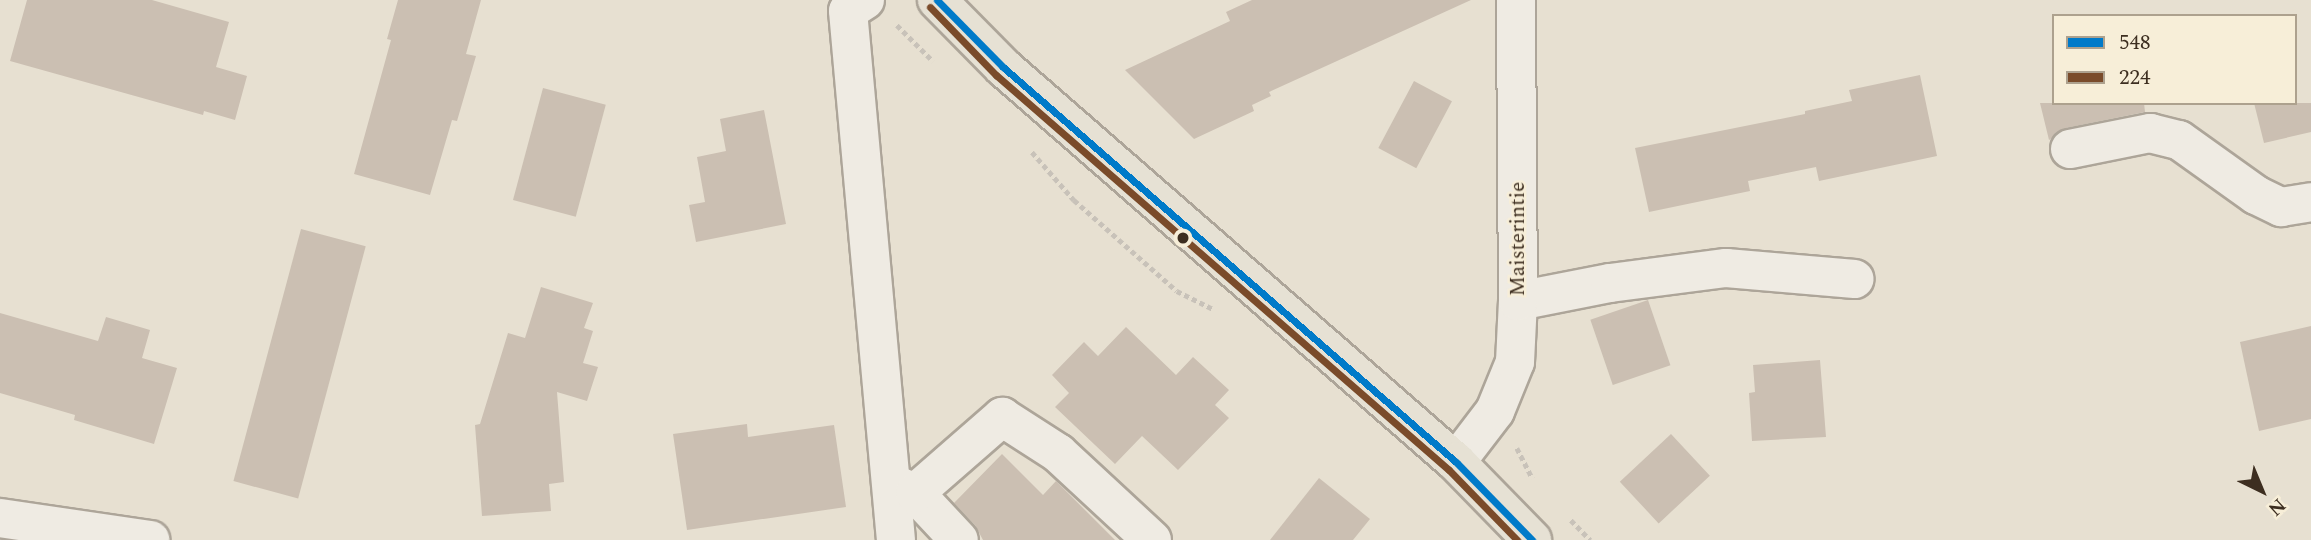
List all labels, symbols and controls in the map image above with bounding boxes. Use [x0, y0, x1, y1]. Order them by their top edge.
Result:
legend [2052, 14, 2297, 105]
text: 548 [2119, 27, 2151, 59]
text: 224 [2119, 62, 2151, 94]
street label: Maisterintie [1505, 182, 1531, 296]
unlabelled marker [1176, 231, 1190, 245]
north arrow [2227, 456, 2297, 526]
text: N [2261, 491, 2292, 523]

